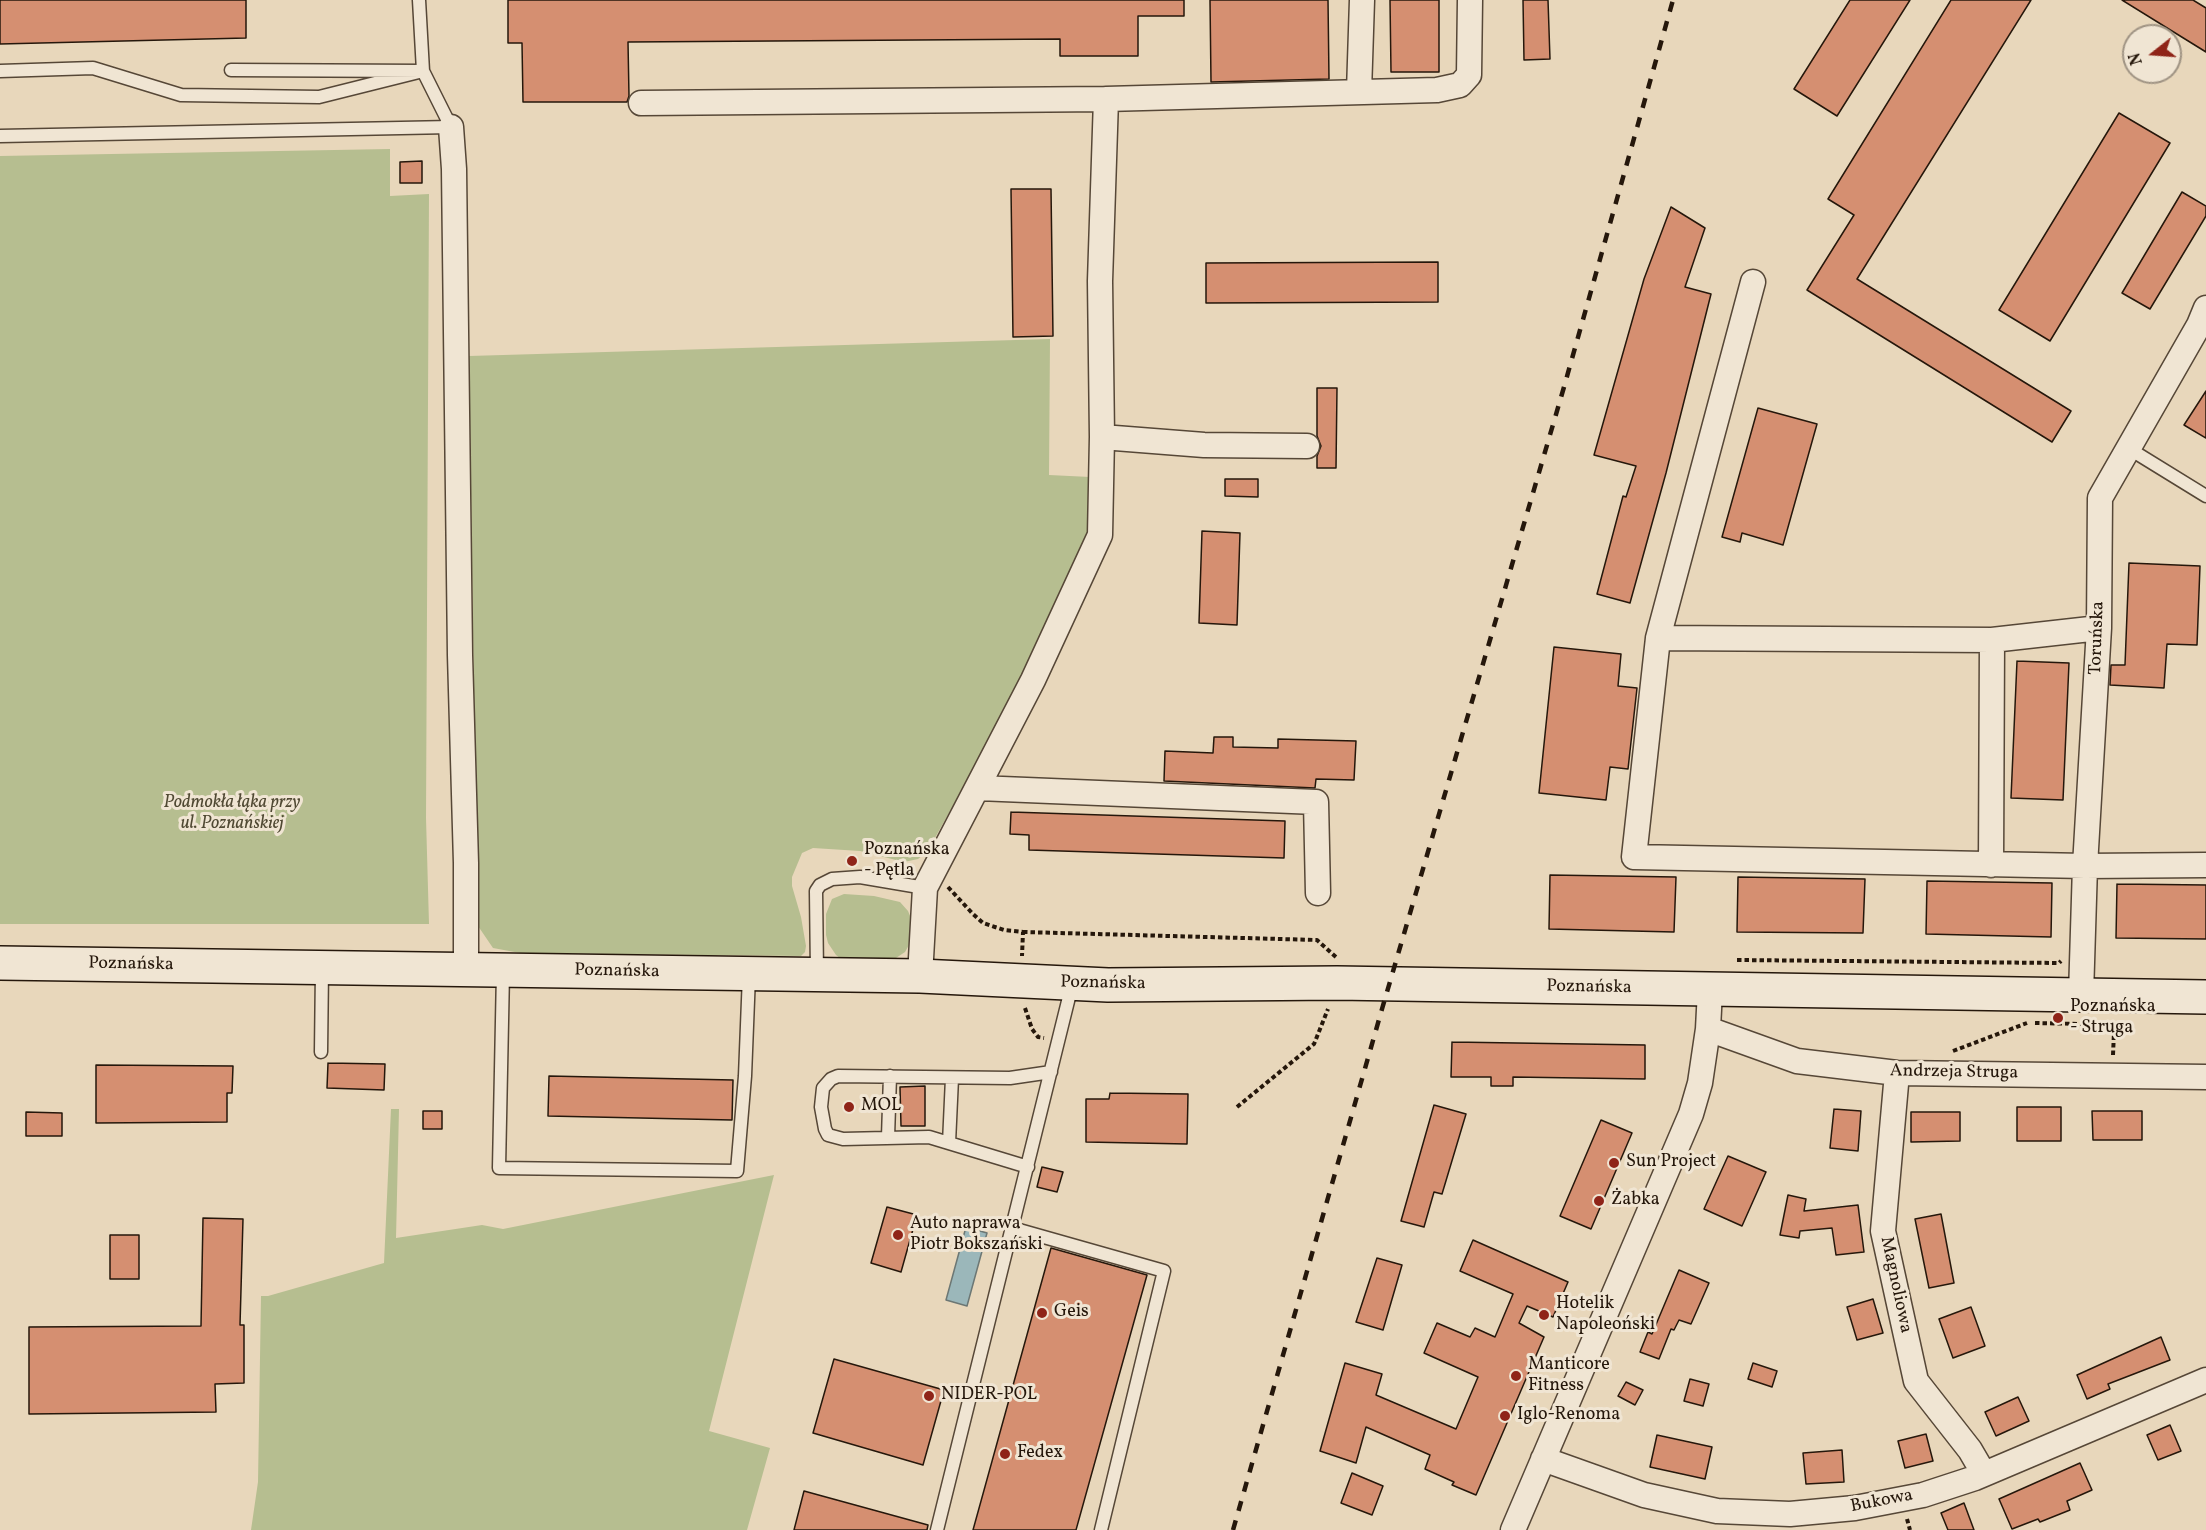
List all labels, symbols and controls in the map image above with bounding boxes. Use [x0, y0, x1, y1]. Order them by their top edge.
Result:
north arrow [2122, 24, 2182, 84]
text: N [2124, 50, 2149, 67]
street label: Toruńska [2086, 601, 2110, 675]
park label: Podmokła łąka przy ul. Poznańskiej [164, 793, 300, 836]
place label: Poznańska - Pętla [864, 840, 950, 882]
marker: Poznańska - Pętla [845, 854, 859, 868]
street label: Poznańska [88, 953, 174, 977]
street label: Poznańska [574, 960, 660, 984]
street label: Poznańska [1060, 972, 1146, 996]
street label: Poznańska [1546, 976, 1632, 1000]
place label: Poznańska - Struga [2070, 997, 2156, 1040]
marker: Poznańska - Struga [2051, 1011, 2065, 1025]
street label: Andrzeja Struga [1890, 1061, 2018, 1085]
place label: MOL [861, 1096, 901, 1118]
marker: MOL [842, 1100, 856, 1114]
place label: Sun Project [1626, 1152, 1716, 1174]
marker: Sun Project [1607, 1156, 1621, 1170]
place label: Żabka [1611, 1190, 1660, 1212]
marker: Żabka [1592, 1194, 1606, 1208]
place label: Auto naprawa Piotr Bokszański [910, 1214, 1043, 1256]
marker: Auto naprawa Piotr Bokszański [891, 1228, 905, 1242]
street label: Magnoliowa [1874, 1235, 1916, 1335]
place label: Hotelik Napoleoński [1556, 1294, 1655, 1336]
place label: Geis [1054, 1302, 1089, 1324]
marker: Geis [1035, 1306, 1049, 1320]
marker: Hotelik Napoleoński [1537, 1308, 1551, 1322]
place label: Manticore Fitness [1528, 1355, 1610, 1398]
marker: Manticore Fitness [1509, 1369, 1523, 1383]
place label: NIDER-POL [941, 1385, 1037, 1407]
marker: NIDER-POL [922, 1389, 936, 1403]
place label: Iglo-Renoma [1517, 1405, 1620, 1427]
marker: Iglo-Renoma [1498, 1409, 1512, 1423]
place label: Fedex [1017, 1443, 1063, 1465]
marker: Fedex [998, 1447, 1012, 1461]
street label: Bukowa [1849, 1485, 1915, 1519]

